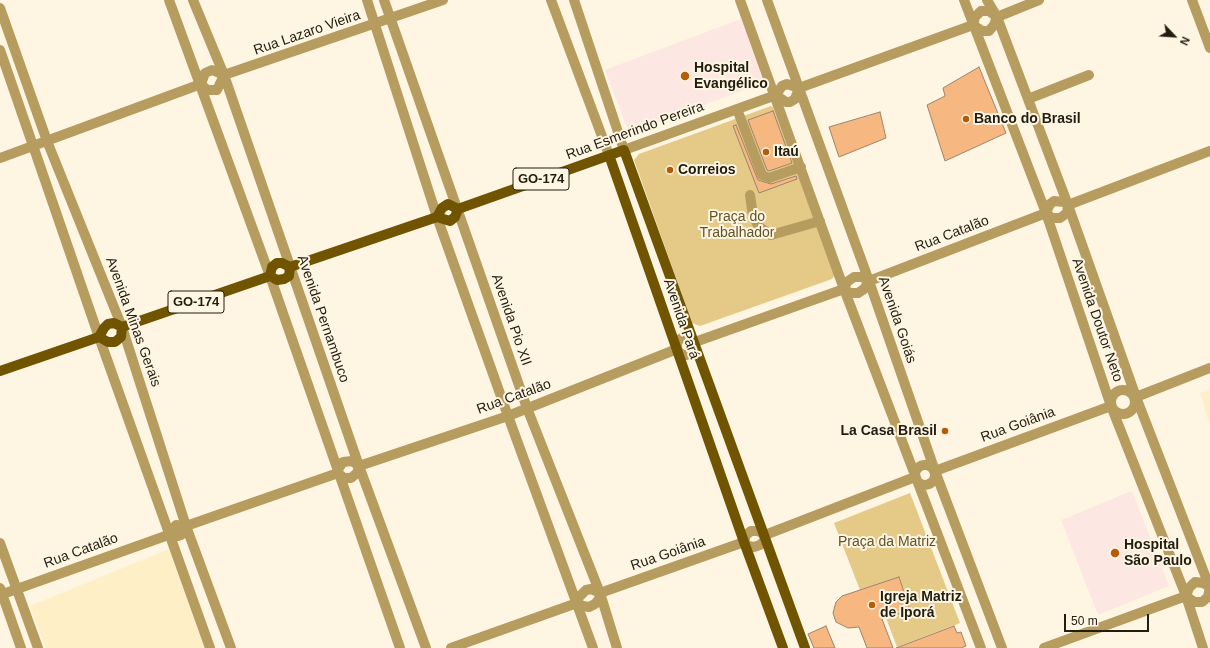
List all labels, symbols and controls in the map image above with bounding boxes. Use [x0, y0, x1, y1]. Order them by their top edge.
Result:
street label: Rua Lazaro Vieira [251, 7, 363, 59]
north arrow [1154, 16, 1194, 56]
text: N [1178, 35, 1192, 47]
place label: Hospital Evangélico [694, 60, 768, 92]
marker: Hospital Evangélico [679, 70, 691, 82]
street label: Rua Esmerindo Pereira [564, 98, 706, 164]
place label: Banco do Brasil [974, 111, 1081, 127]
marker: Banco do Brasil [961, 114, 971, 124]
place label: Itaú [774, 144, 799, 160]
marker: Itaú [761, 147, 771, 157]
place label: Correios [678, 162, 736, 178]
marker: Correios [665, 165, 675, 175]
road number: GO-174 [513, 168, 569, 190]
park label: Praça do Trabalhador [700, 209, 774, 242]
street label: Rua Catalão [913, 212, 991, 256]
street label: Avenida Pernambuco [293, 253, 353, 385]
street label: Avenida Minas Gerais [102, 255, 164, 389]
street label: Avenida Doutor Neto [1068, 256, 1126, 384]
street label: Avenida Pio XII [488, 272, 534, 368]
street label: Avenida Goiás [874, 274, 920, 366]
street label: Avenida Pará [659, 277, 703, 361]
road number: GO-174 [168, 291, 224, 313]
street label: Rua Catalão [475, 376, 553, 418]
street label: Rua Goiânia [979, 404, 1057, 446]
place label: La Casa Brasil [841, 423, 937, 439]
marker: La Casa Brasil [940, 426, 950, 436]
street label: Rua Catalão [42, 530, 120, 572]
street label: Rua Goiânia [628, 533, 708, 575]
park label: Praça da Matriz [838, 534, 936, 550]
place label: Hospital São Paulo [1124, 537, 1192, 570]
marker: Hospital São Paulo [1109, 547, 1121, 559]
place label: Igreja Matriz de Iporá [880, 589, 962, 622]
marker: Igreja Matriz de Iporá [867, 600, 877, 610]
scale bar [1066, 606, 1151, 632]
text: 50 m [1071, 614, 1098, 628]

